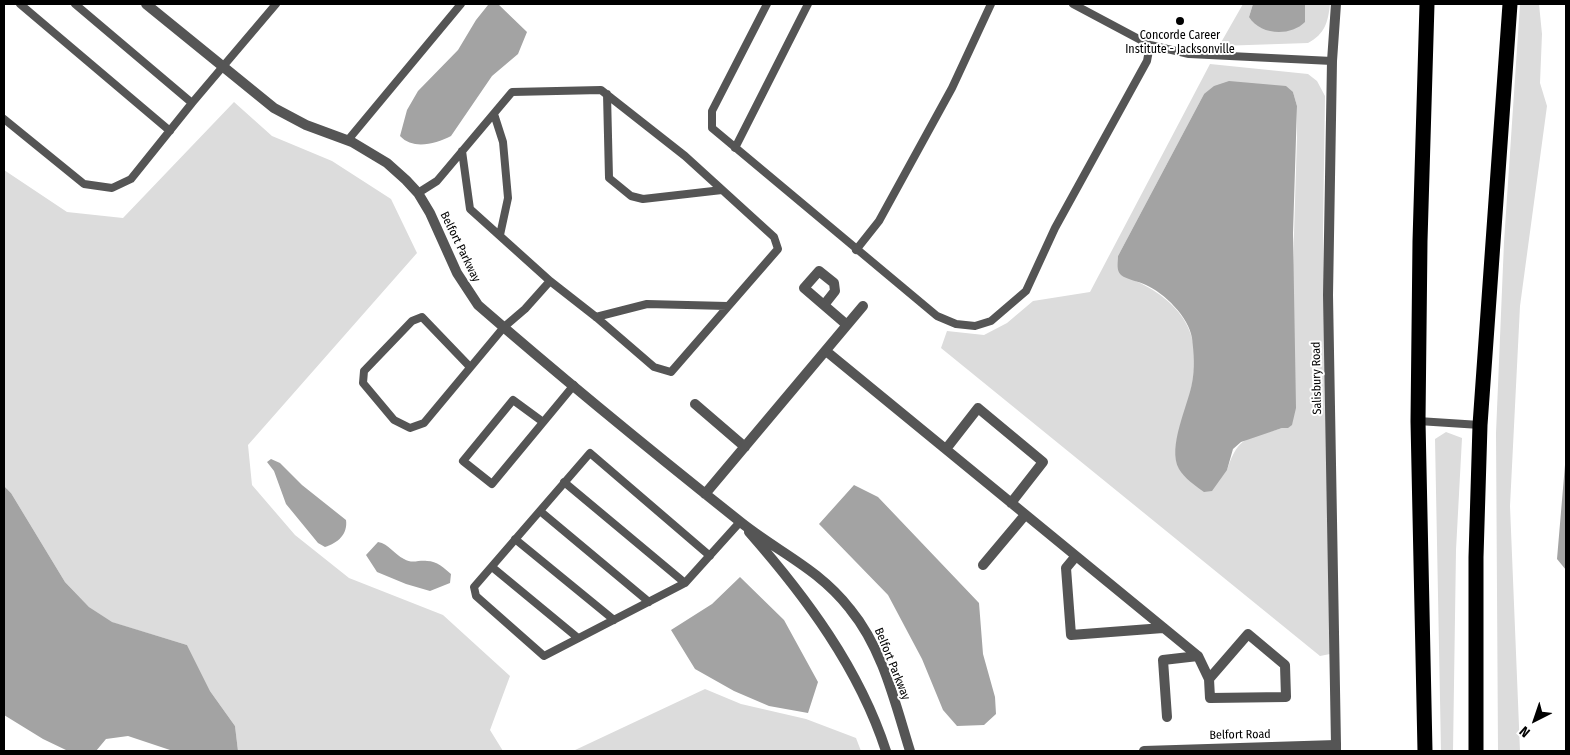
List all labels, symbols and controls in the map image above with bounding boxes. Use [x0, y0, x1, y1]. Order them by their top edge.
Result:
marker: Concorde Career Institute - Jacksonville [1174, 15, 1186, 27]
place label: Concorde Career Institute - Jacksonville [1125, 29, 1235, 57]
street label: Belfort Parkway [437, 209, 483, 285]
street label: Salisbury Road [1309, 341, 1325, 415]
street label: Belfort Parkway [871, 626, 913, 702]
north arrow [1510, 695, 1560, 745]
text: N [1516, 723, 1534, 741]
street label: Belfort Road [1209, 727, 1271, 743]

